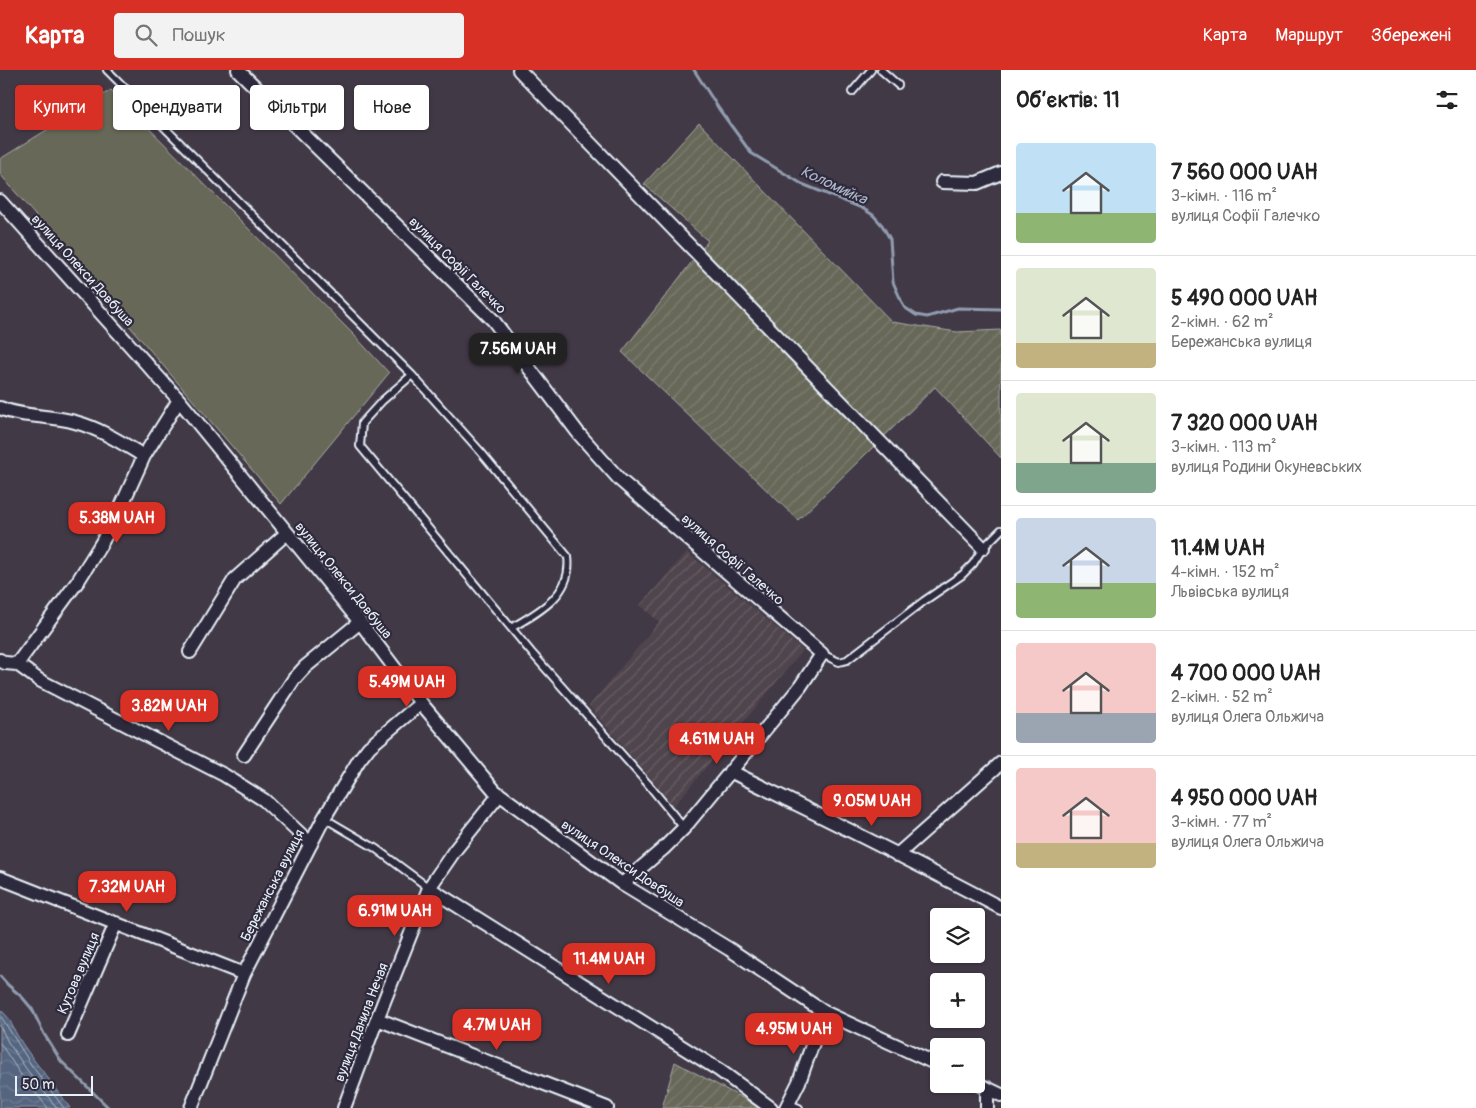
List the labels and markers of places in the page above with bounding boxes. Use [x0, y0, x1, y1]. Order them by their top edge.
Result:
pin: 7.56M UAH [461, 332, 575, 375]
pin: 5.38M UAH [60, 502, 174, 544]
pin: 5.49M UAH [350, 666, 464, 708]
pin: 3.82M UAH [112, 690, 226, 732]
pin: 4.61M UAH [660, 722, 774, 765]
pin: 9.05M UAH [815, 784, 929, 827]
pin: 7.32M UAH [70, 870, 184, 913]
pin: 6.91M UAH [338, 894, 452, 937]
pin: 11.4M UAH [552, 942, 666, 985]
pin: 4.7M UAH [445, 1008, 549, 1051]
pin: 4.95M UAH [737, 1012, 851, 1055]

